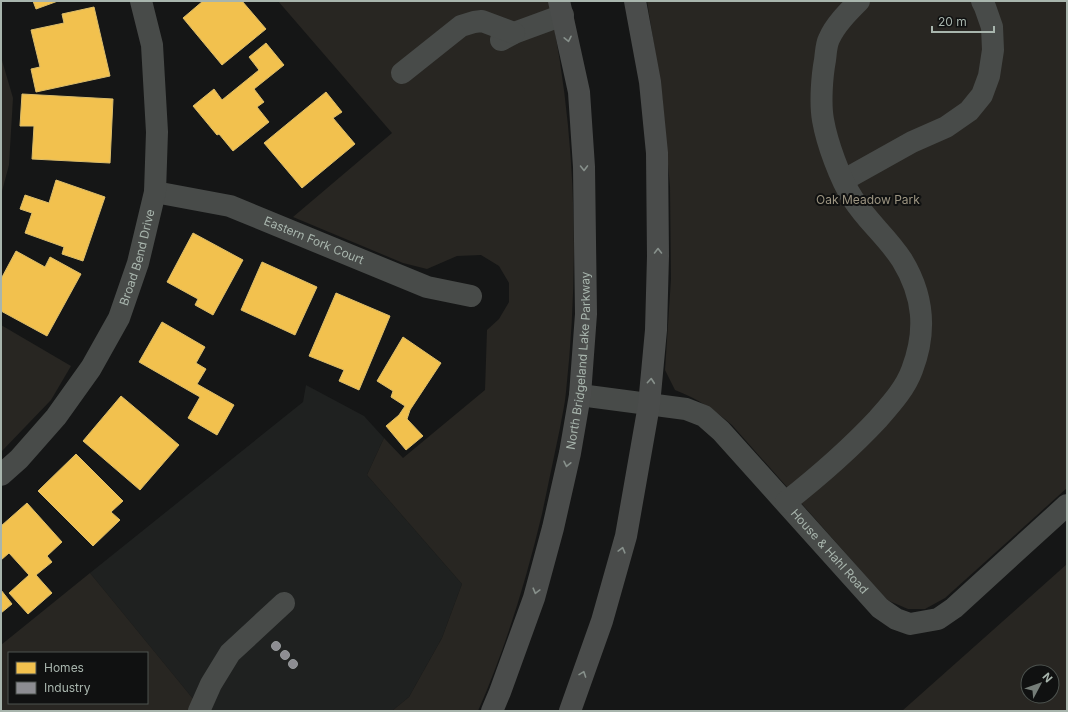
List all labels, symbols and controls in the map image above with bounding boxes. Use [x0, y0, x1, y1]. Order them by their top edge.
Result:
scale bar [932, 8, 994, 34]
text: 20 m [938, 14, 967, 29]
one-way arrow [563, 36, 571, 42]
one-way arrow [579, 165, 588, 171]
park label: Oak Meadow Park [816, 192, 920, 207]
street label: Broad Bend Drive [116, 208, 158, 307]
street label: Eastern Fork Court [262, 213, 366, 267]
one-way arrow [654, 248, 662, 254]
street label: North Bridgeland Lake Parkway [563, 271, 593, 451]
one-way arrow [647, 378, 656, 384]
one-way arrow [564, 461, 572, 468]
street label: House & Hahl Road [788, 506, 872, 597]
one-way arrow [617, 547, 625, 553]
one-way arrow [532, 587, 541, 594]
legend [8, 652, 148, 704]
text: Homes [44, 660, 84, 675]
north arrow [1020, 664, 1060, 704]
text: N [1040, 670, 1056, 685]
one-way arrow [578, 671, 587, 678]
text: Industry [44, 680, 91, 695]

